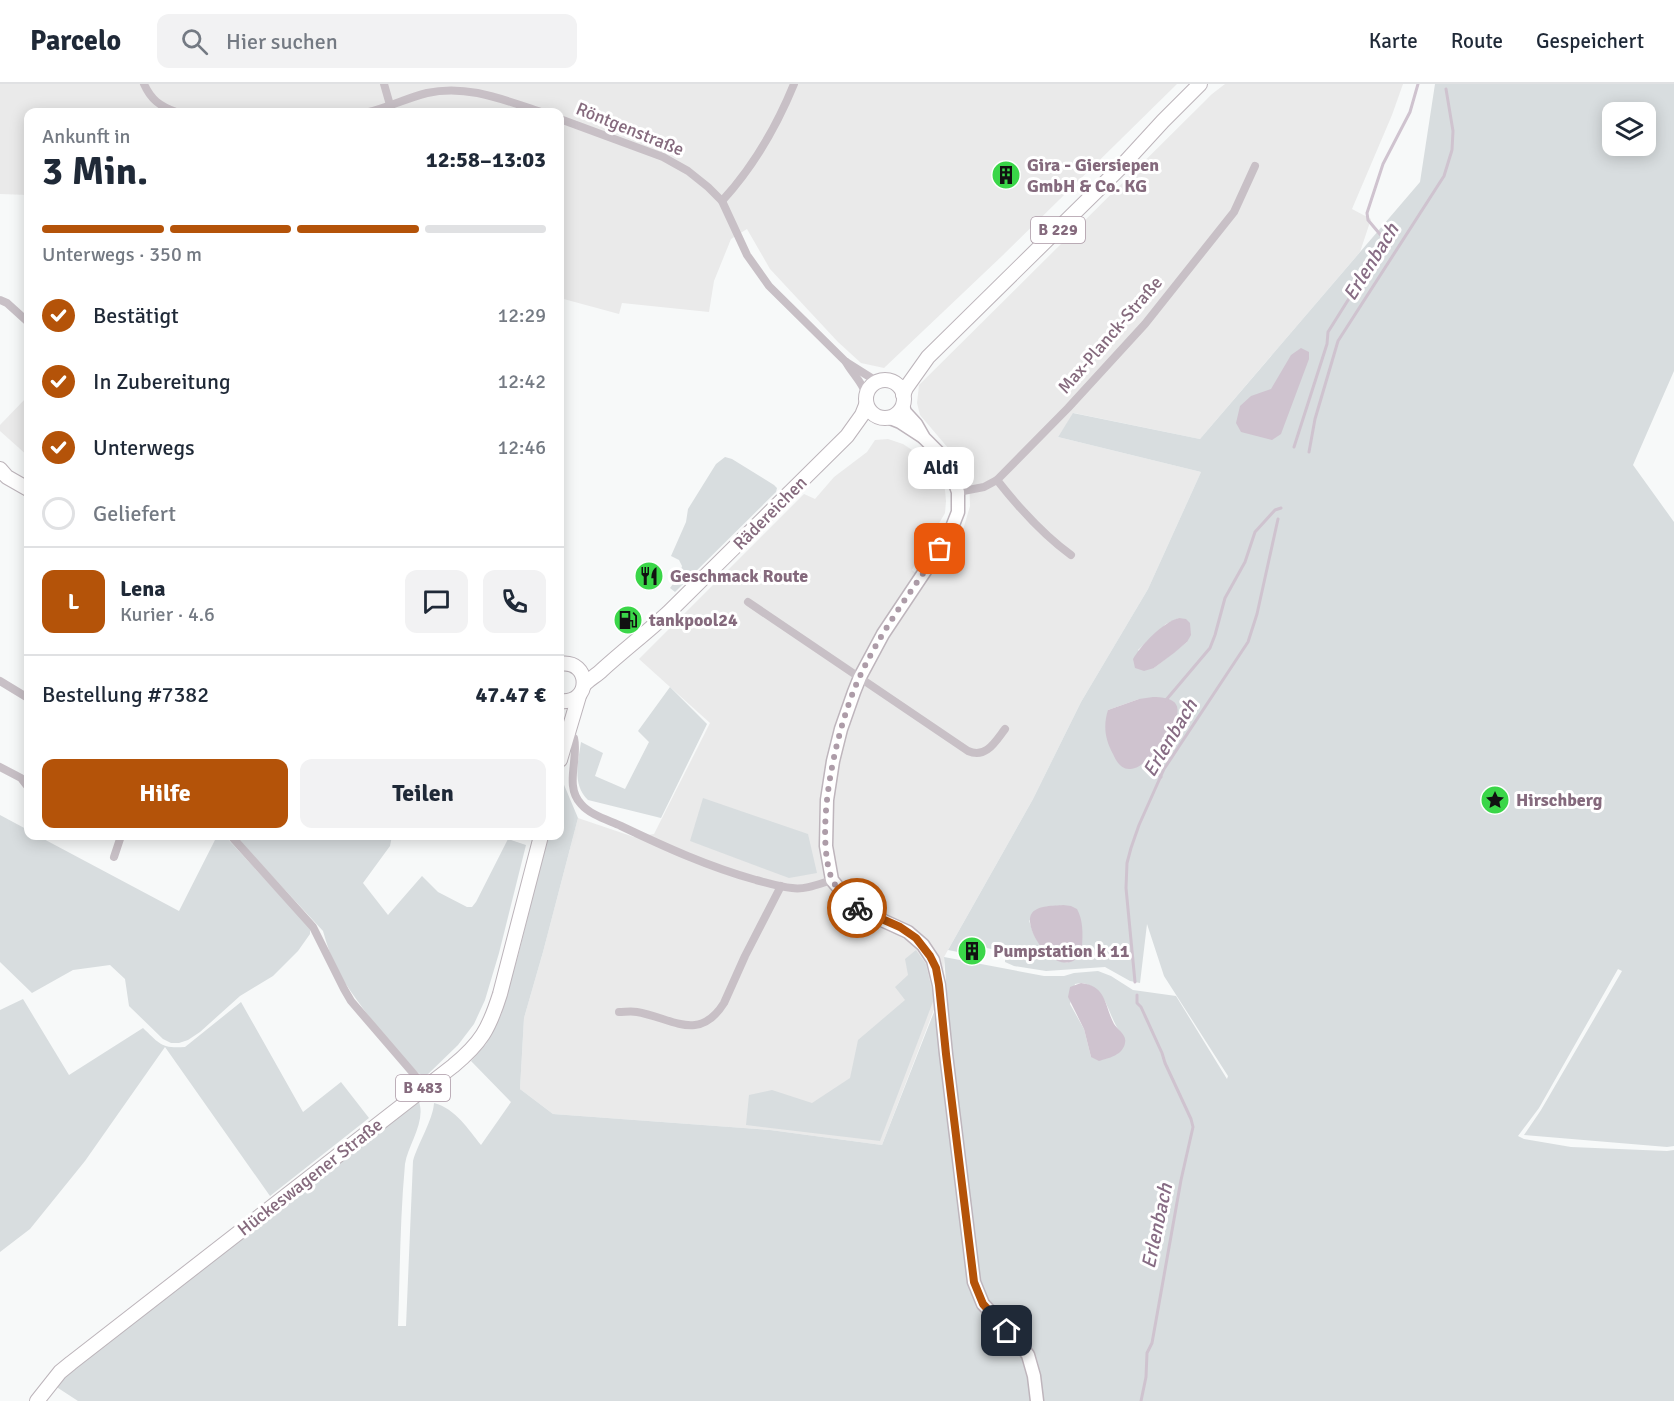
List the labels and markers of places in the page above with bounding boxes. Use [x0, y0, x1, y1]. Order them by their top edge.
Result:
place label: Gira - Giersiepen GmbH & Co. KG [1027, 154, 1159, 197]
building icon: Gira - Giersiepen GmbH & Co. KG [990, 159, 1022, 191]
callout: Aldi [907, 447, 973, 489]
pin [914, 523, 965, 574]
restaurant icon: Geschmack Route [633, 560, 665, 592]
place label: Geschmack Route [670, 565, 808, 587]
fuel station icon: tankpool24 [612, 604, 644, 636]
place label: tankpool24 [648, 609, 738, 631]
place icon: Hirschberg [1479, 784, 1511, 816]
place label: Hirschberg [1516, 789, 1603, 811]
building icon: Pumpstation k 11 [956, 935, 988, 967]
place label: Pumpstation k 11 [993, 940, 1130, 962]
pin [981, 1305, 1032, 1356]

